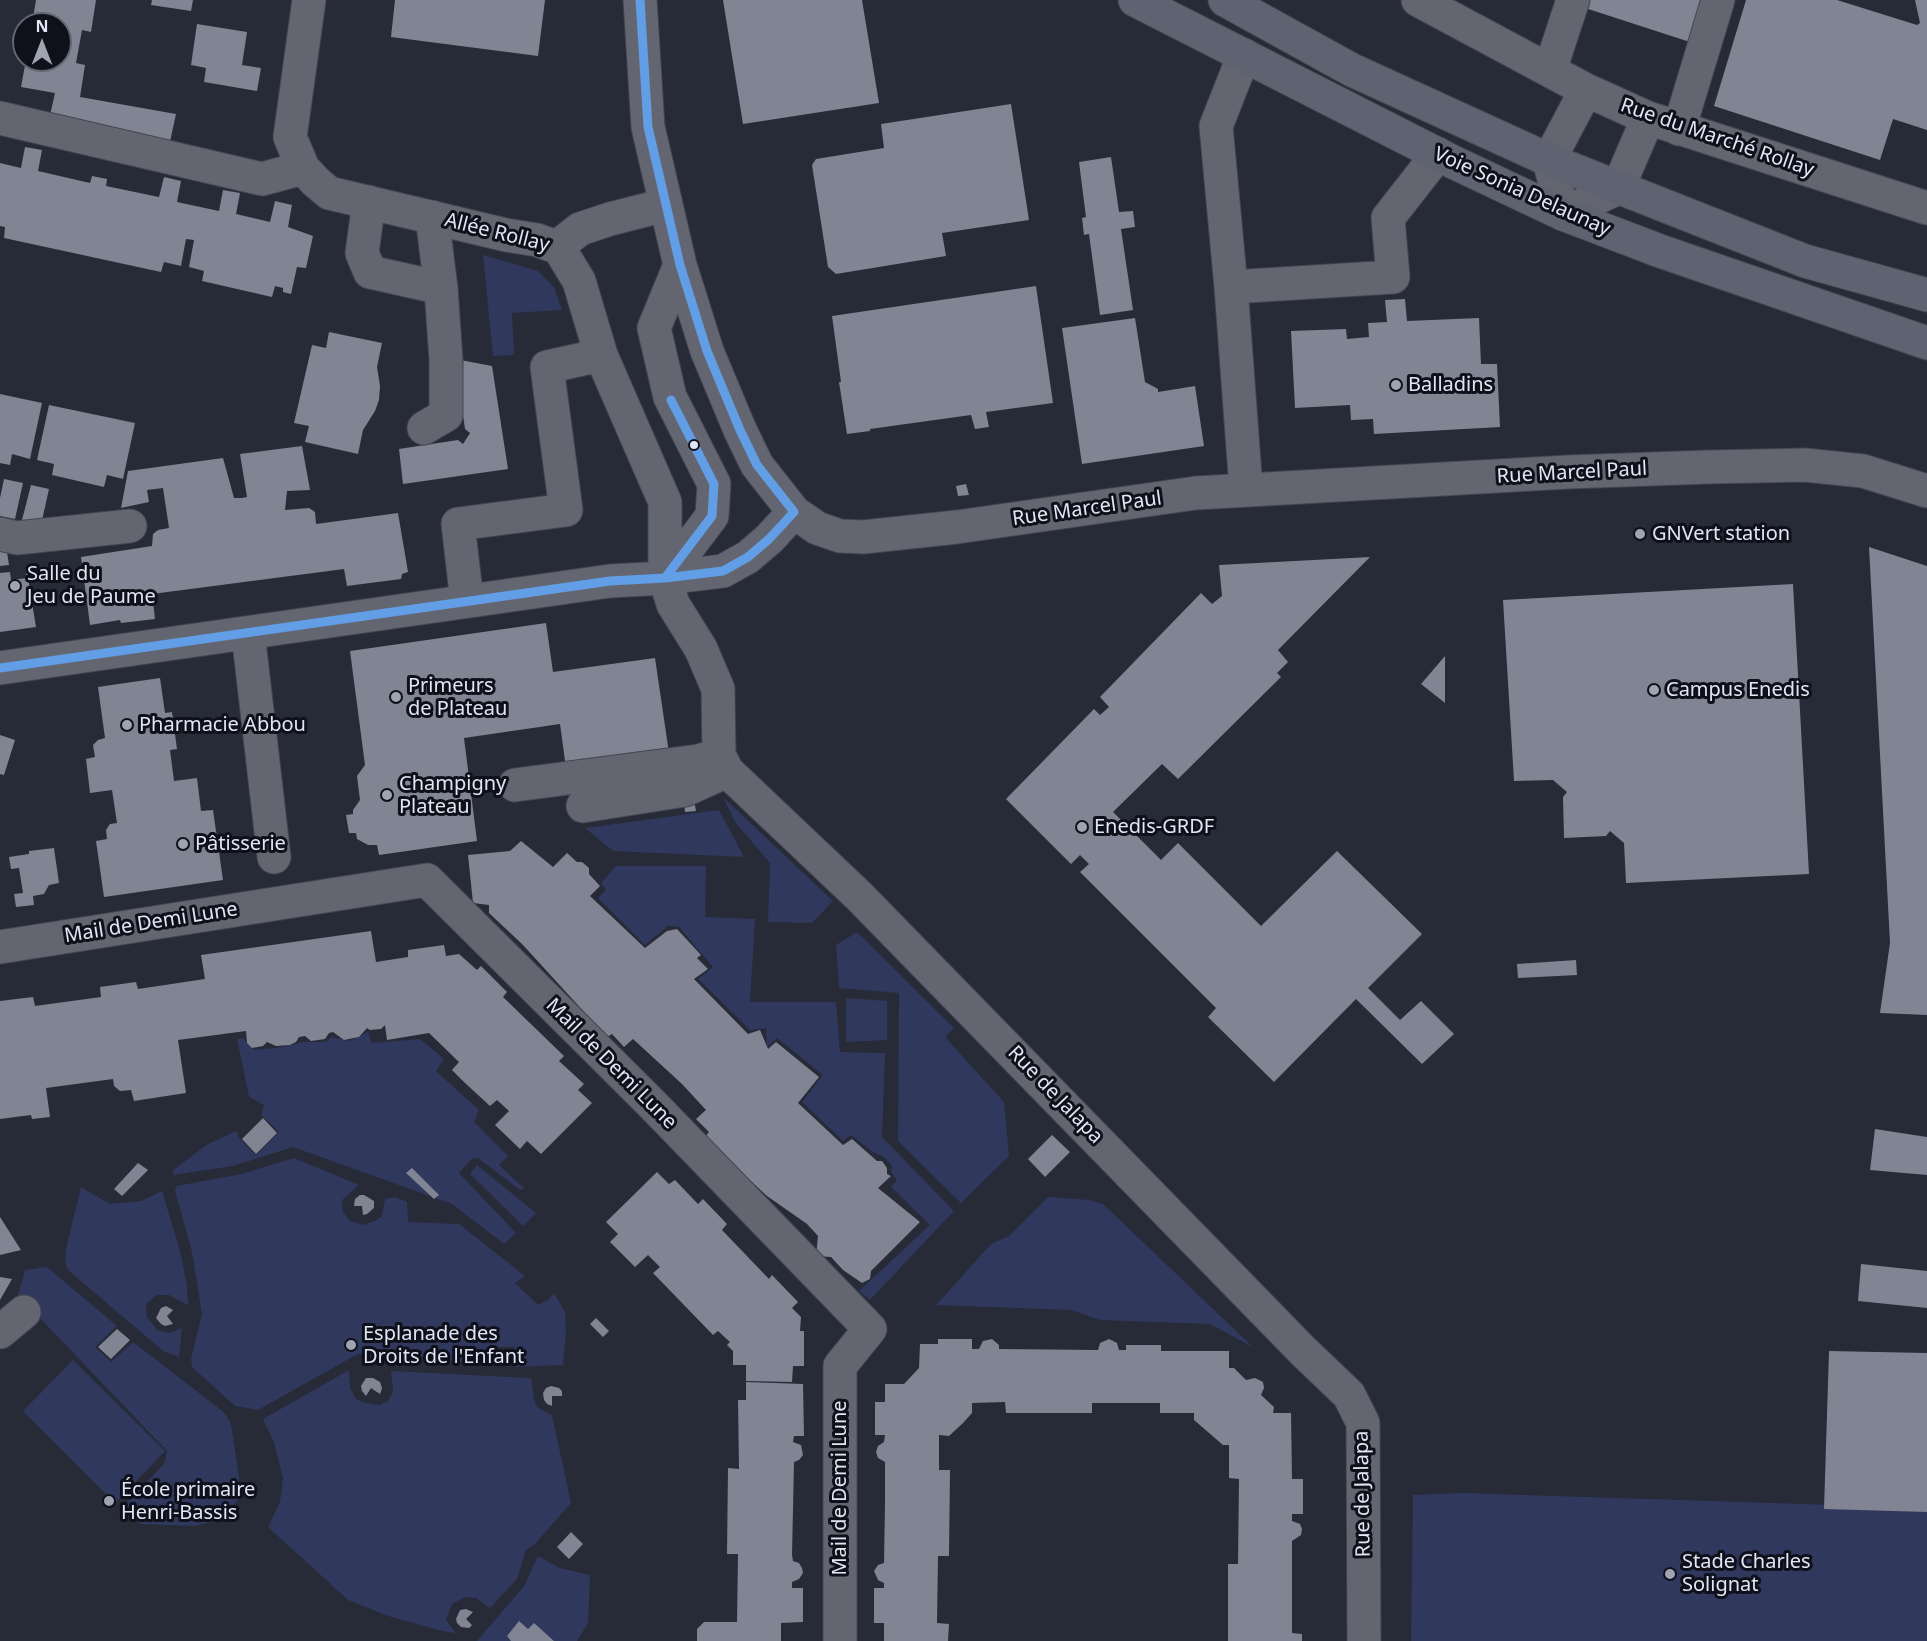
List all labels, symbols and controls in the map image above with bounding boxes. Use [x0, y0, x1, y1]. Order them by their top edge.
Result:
north arrow [12, 12, 72, 72]
text: N [35, 15, 49, 37]
street label: Rue du Marché Rollay [1617, 94, 1817, 182]
street label: Voie Sonia Delaunay [1430, 142, 1614, 242]
street label: Allée Rollay [442, 208, 552, 258]
place label: Balladins [1408, 373, 1493, 397]
marker: Balladins [1389, 378, 1403, 392]
unlabelled marker [688, 439, 700, 451]
street label: Rue Marcel Paul [1496, 457, 1648, 489]
street label: Rue Marcel Paul [1011, 487, 1163, 531]
place label: GNVert station [1652, 522, 1790, 546]
marker: GNVert station [1633, 527, 1647, 541]
place label: Salle du Jeu de Paume [27, 562, 156, 609]
marker: Salle du Jeu de Paume [8, 579, 22, 593]
place label: Primeurs de Plateau [408, 674, 507, 721]
place label: Campus Enedis [1666, 678, 1810, 702]
marker: Campus Enedis [1647, 683, 1661, 697]
marker: Primeurs de Plateau [389, 690, 403, 704]
place label: Pharmacie Abbou [139, 713, 306, 737]
marker: Pharmacie Abbou [120, 718, 134, 732]
place label: Champigny Plateau [399, 772, 506, 819]
marker: Champigny Plateau [380, 788, 394, 802]
place label: Enedis-GRDF [1094, 815, 1214, 839]
marker: Enedis-GRDF [1075, 820, 1089, 834]
place label: Pâtisserie [195, 832, 286, 856]
marker: Pâtisserie [176, 837, 190, 851]
street label: Mail de Demi Lune [63, 897, 239, 949]
street label: Mail de Demi Lune [541, 994, 681, 1134]
street label: Rue de Jalapa [1002, 1041, 1108, 1149]
place label: Esplanade des Droits de l'Enfant [363, 1322, 524, 1369]
marker: Esplanade des Droits de l'Enfant [344, 1338, 358, 1352]
street label: Mail de Demi Lune [828, 1400, 852, 1576]
street label: Rue de Jalapa [1350, 1430, 1376, 1558]
place label: École primaire Henri-Bassis [121, 1478, 255, 1525]
marker: École primaire Henri-Bassis [102, 1494, 116, 1508]
place label: Stade Charles Solignat [1682, 1550, 1811, 1597]
marker: Stade Charles Solignat [1663, 1567, 1677, 1581]

